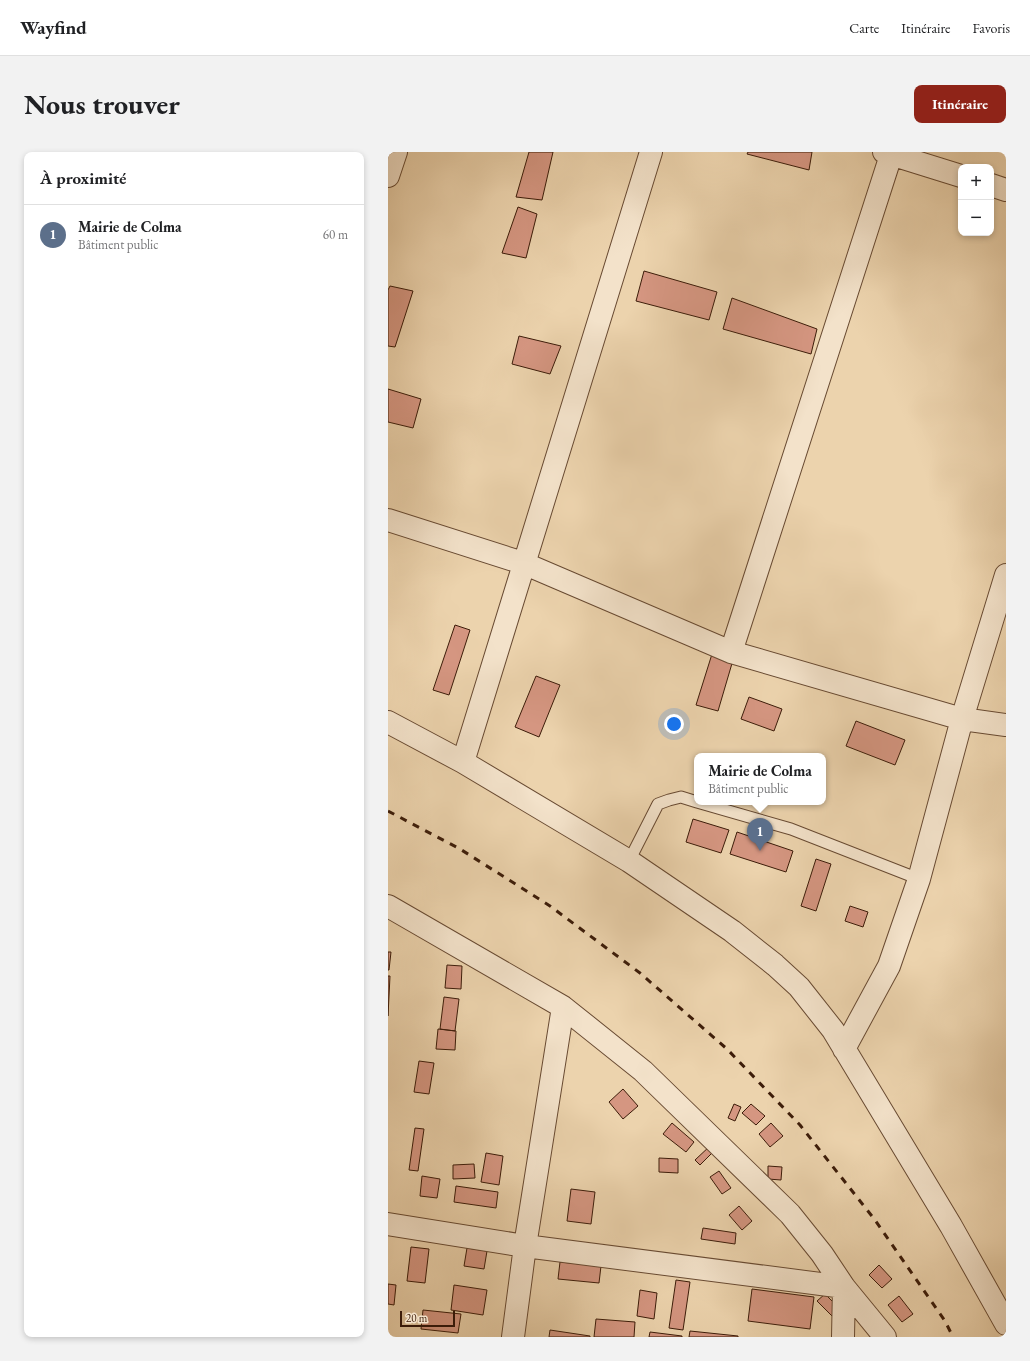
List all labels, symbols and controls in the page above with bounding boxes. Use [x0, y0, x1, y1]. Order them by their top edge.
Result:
text: Wayfind [20, 15, 87, 40]
text: Carte [849, 19, 879, 37]
text: Itinéraire [901, 19, 951, 37]
text: Favoris [973, 19, 1010, 37]
button: Itinéraire [914, 85, 1006, 123]
text: Nous trouver [24, 86, 180, 122]
map controls [958, 164, 994, 236]
button: + [958, 164, 994, 200]
text: À proximité [40, 167, 126, 189]
button: − [958, 200, 994, 236]
text: Mairie de Colma [78, 217, 182, 236]
text: 1 [50, 226, 56, 243]
text: 60 m [323, 226, 348, 243]
text: Bâtiment public [78, 236, 159, 253]
your location [664, 714, 684, 734]
popup [694, 753, 826, 805]
text: Mairie de Colma [708, 761, 812, 780]
text: Bâtiment public [708, 780, 789, 797]
pin: 1 [747, 818, 773, 851]
scale bar [400, 1309, 455, 1328]
text: 20 m [406, 1311, 427, 1325]

